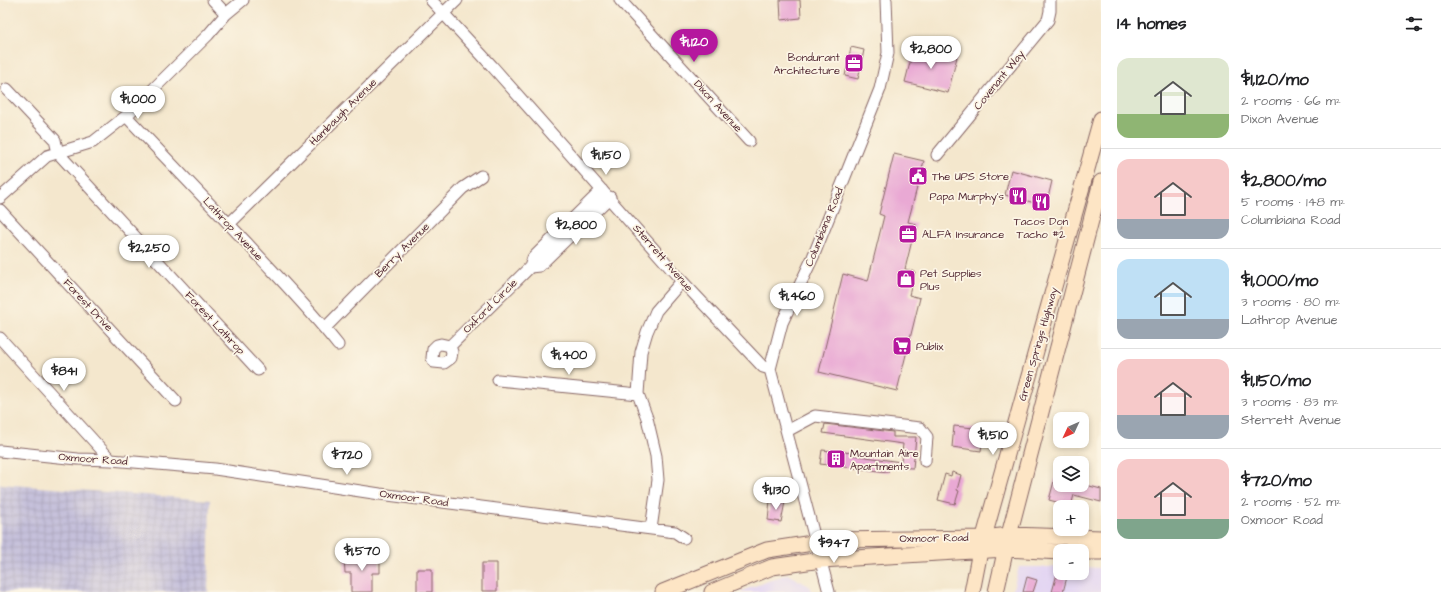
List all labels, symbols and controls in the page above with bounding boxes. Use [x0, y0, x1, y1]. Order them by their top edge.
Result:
text: 14 homes [1117, 12, 1187, 36]
icon: filters [1403, 13, 1425, 35]
pin: $1,120 [661, 29, 727, 63]
text: $1,120 [680, 33, 708, 51]
pin: $2,800 [898, 36, 964, 70]
text: $2,800 [910, 40, 952, 58]
street label: Covenant Way [970, 47, 1029, 114]
place label: Bondurant Architecture [773, 50, 841, 78]
office icon: Bondurant Architecture [843, 52, 865, 74]
text: $1,120/mo [1241, 68, 1309, 92]
icon: home [1149, 74, 1197, 122]
street label: Hambaugh Avenue [306, 75, 381, 150]
street label: Dixon Avenue [690, 77, 746, 136]
pin: $1,000 [105, 86, 171, 120]
text: $1,000 [120, 90, 156, 108]
text: 2 rooms · 66 m² [1241, 92, 1341, 110]
text: Dixon Avenue [1241, 110, 1319, 128]
pin: $1,150 [573, 142, 639, 176]
text: $1,150 [591, 146, 621, 164]
public building icon: The UPS Store [907, 165, 929, 187]
place label: The UPS Store [932, 169, 1009, 184]
text: $2,800/mo [1241, 169, 1326, 193]
icon: home [1149, 175, 1197, 223]
street label: Columbiana Road [801, 185, 847, 269]
restaurant icon: Papa Murphy's [1007, 185, 1029, 207]
place label: Papa Murphy's [930, 189, 1004, 205]
restaurant icon: Tacos Don Tacho #2 [1030, 191, 1052, 213]
text: 5 rooms · 148 m² [1241, 193, 1345, 211]
street label: Lathrop Avenue [200, 194, 266, 264]
text: Columbiana Road [1241, 211, 1340, 229]
pin: $2,800 [543, 212, 609, 246]
place label: Tacos Don Tacho #2 [1014, 214, 1069, 242]
text: $2,800 [555, 216, 597, 234]
street label: Berry Avenue [371, 219, 434, 281]
street label: Sterrett Avenue [630, 221, 696, 295]
office icon: ALFA Insurance [897, 223, 919, 245]
place label: ALFA Insurance [922, 227, 1004, 242]
pin: $2,250 [116, 235, 182, 269]
text: $2,250 [128, 239, 170, 257]
place label: Pet Supplies Plus [920, 266, 982, 294]
shop icon: Pet Supplies Plus [895, 268, 917, 290]
text: $1,000/mo [1241, 269, 1318, 293]
street label: Forest Drive [60, 275, 116, 335]
street label: Oxford Circle [459, 275, 521, 337]
icon: home [1149, 275, 1197, 323]
pin: $1,460 [764, 283, 830, 317]
street label: Green Springs Highway [1015, 285, 1062, 403]
text: $1,460 [779, 287, 815, 305]
street label: Forest Lathrop [182, 288, 248, 358]
text: 3 rooms · 80 m² [1241, 293, 1340, 311]
text: Lathrop Avenue [1241, 311, 1337, 329]
supermarket icon: Publix [891, 335, 913, 357]
place label: Publix [916, 339, 944, 354]
pin: $1,400 [536, 342, 602, 376]
text: $1,400 [551, 346, 587, 364]
pin: $841 [40, 358, 88, 392]
text: $841 [51, 362, 77, 380]
text: $1,150/mo [1241, 369, 1311, 393]
icon: home [1149, 375, 1197, 423]
text: 3 rooms · 83 m² [1241, 393, 1339, 411]
text: Sterrett Avenue [1241, 411, 1341, 429]
north arrow [1053, 412, 1089, 448]
map controls [1053, 412, 1089, 580]
pin: $1,510 [960, 422, 1026, 456]
text: $1,510 [978, 426, 1008, 444]
pin: $720 [323, 442, 371, 476]
text: $720 [332, 446, 362, 464]
place label: Mountain Aire Apartments [850, 446, 919, 474]
building icon: Mountain Aire Apartments [825, 448, 847, 470]
street label: Oxmoor Road [58, 449, 128, 469]
button: layers [1053, 456, 1089, 492]
text: $720/mo [1241, 469, 1312, 493]
icon: home [1149, 475, 1197, 523]
pin: $1,130 [743, 477, 809, 511]
text: $1,130 [762, 481, 790, 499]
street label: Oxmoor Road [379, 486, 450, 510]
text: 2 rooms · 52 m² [1241, 493, 1341, 511]
button: + [1053, 500, 1089, 536]
text: Oxmoor Road [1241, 511, 1323, 529]
pin: $947 [810, 530, 858, 564]
street label: Oxmoor Road [899, 530, 969, 546]
text: $947 [818, 534, 850, 552]
pin: $1,570 [329, 538, 395, 572]
text: $1,570 [344, 542, 380, 560]
button: − [1053, 544, 1089, 580]

